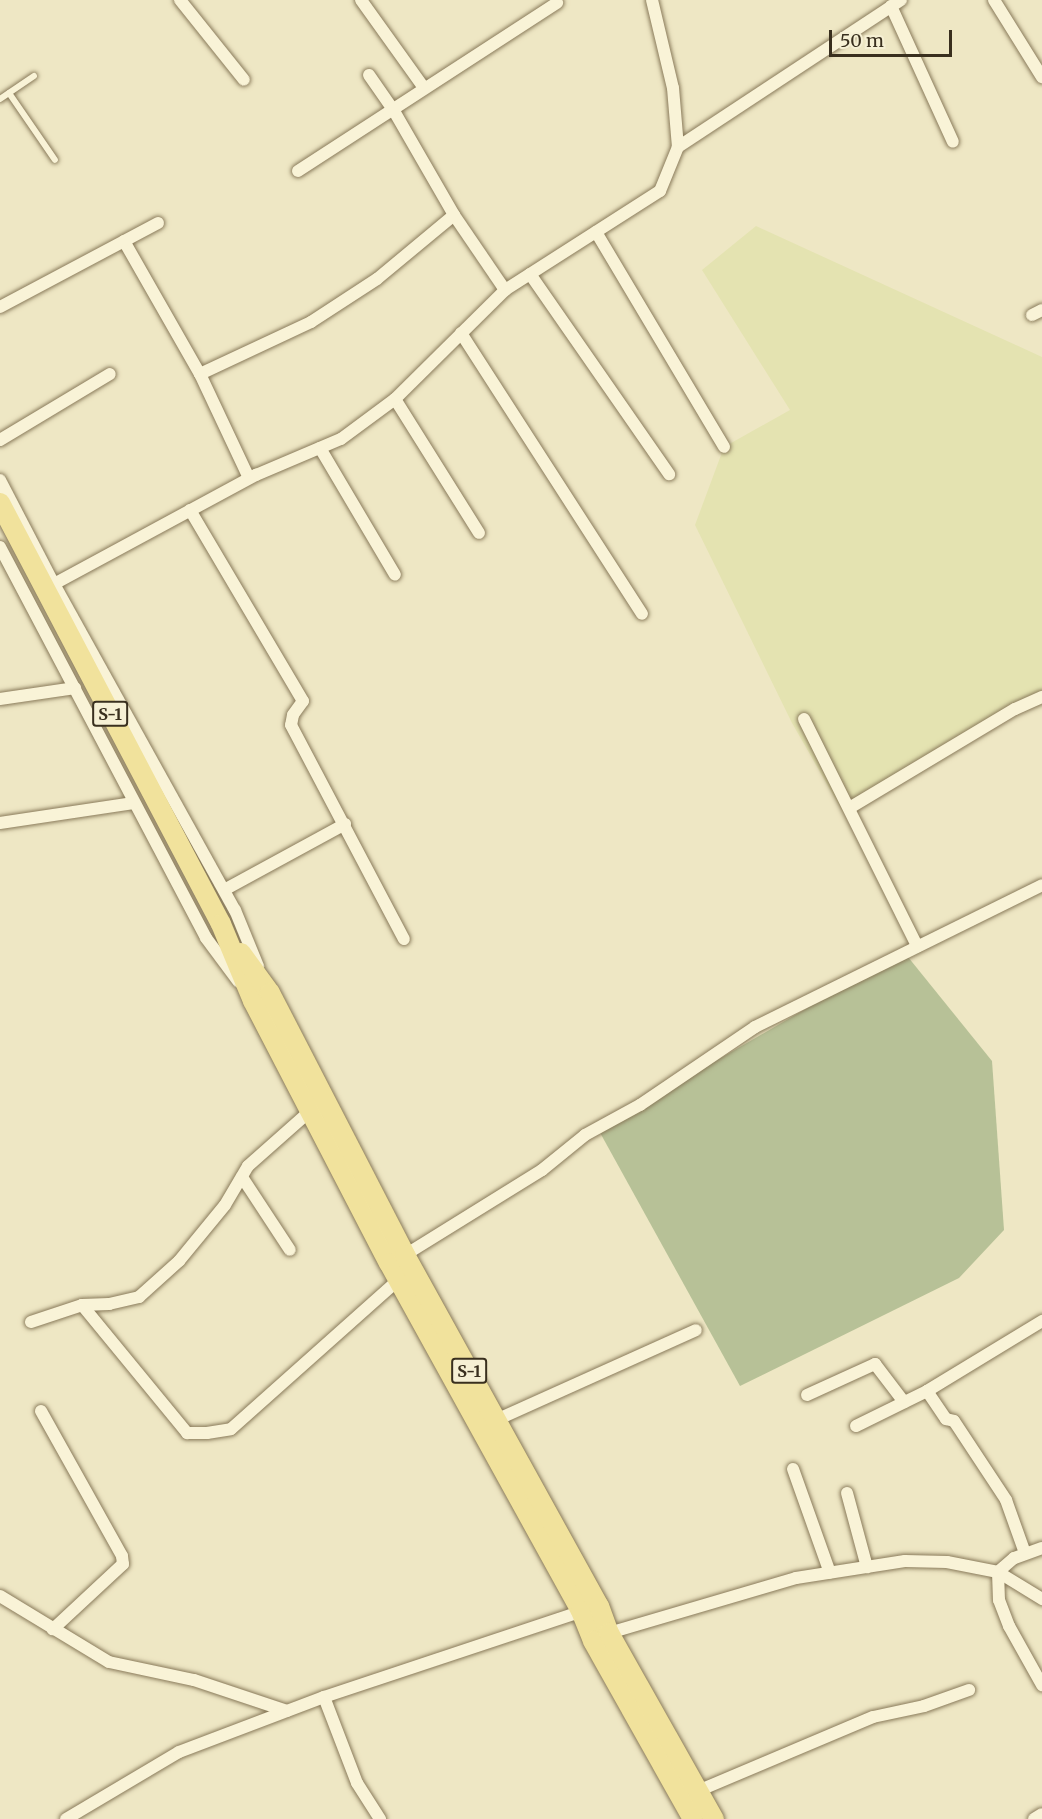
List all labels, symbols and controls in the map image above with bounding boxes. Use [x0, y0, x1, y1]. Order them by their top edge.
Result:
scale bar [832, 18, 955, 56]
text: 50 m [840, 29, 884, 52]
road number: S-1 [92, 701, 128, 727]
road number: S-1 [451, 1358, 487, 1384]

